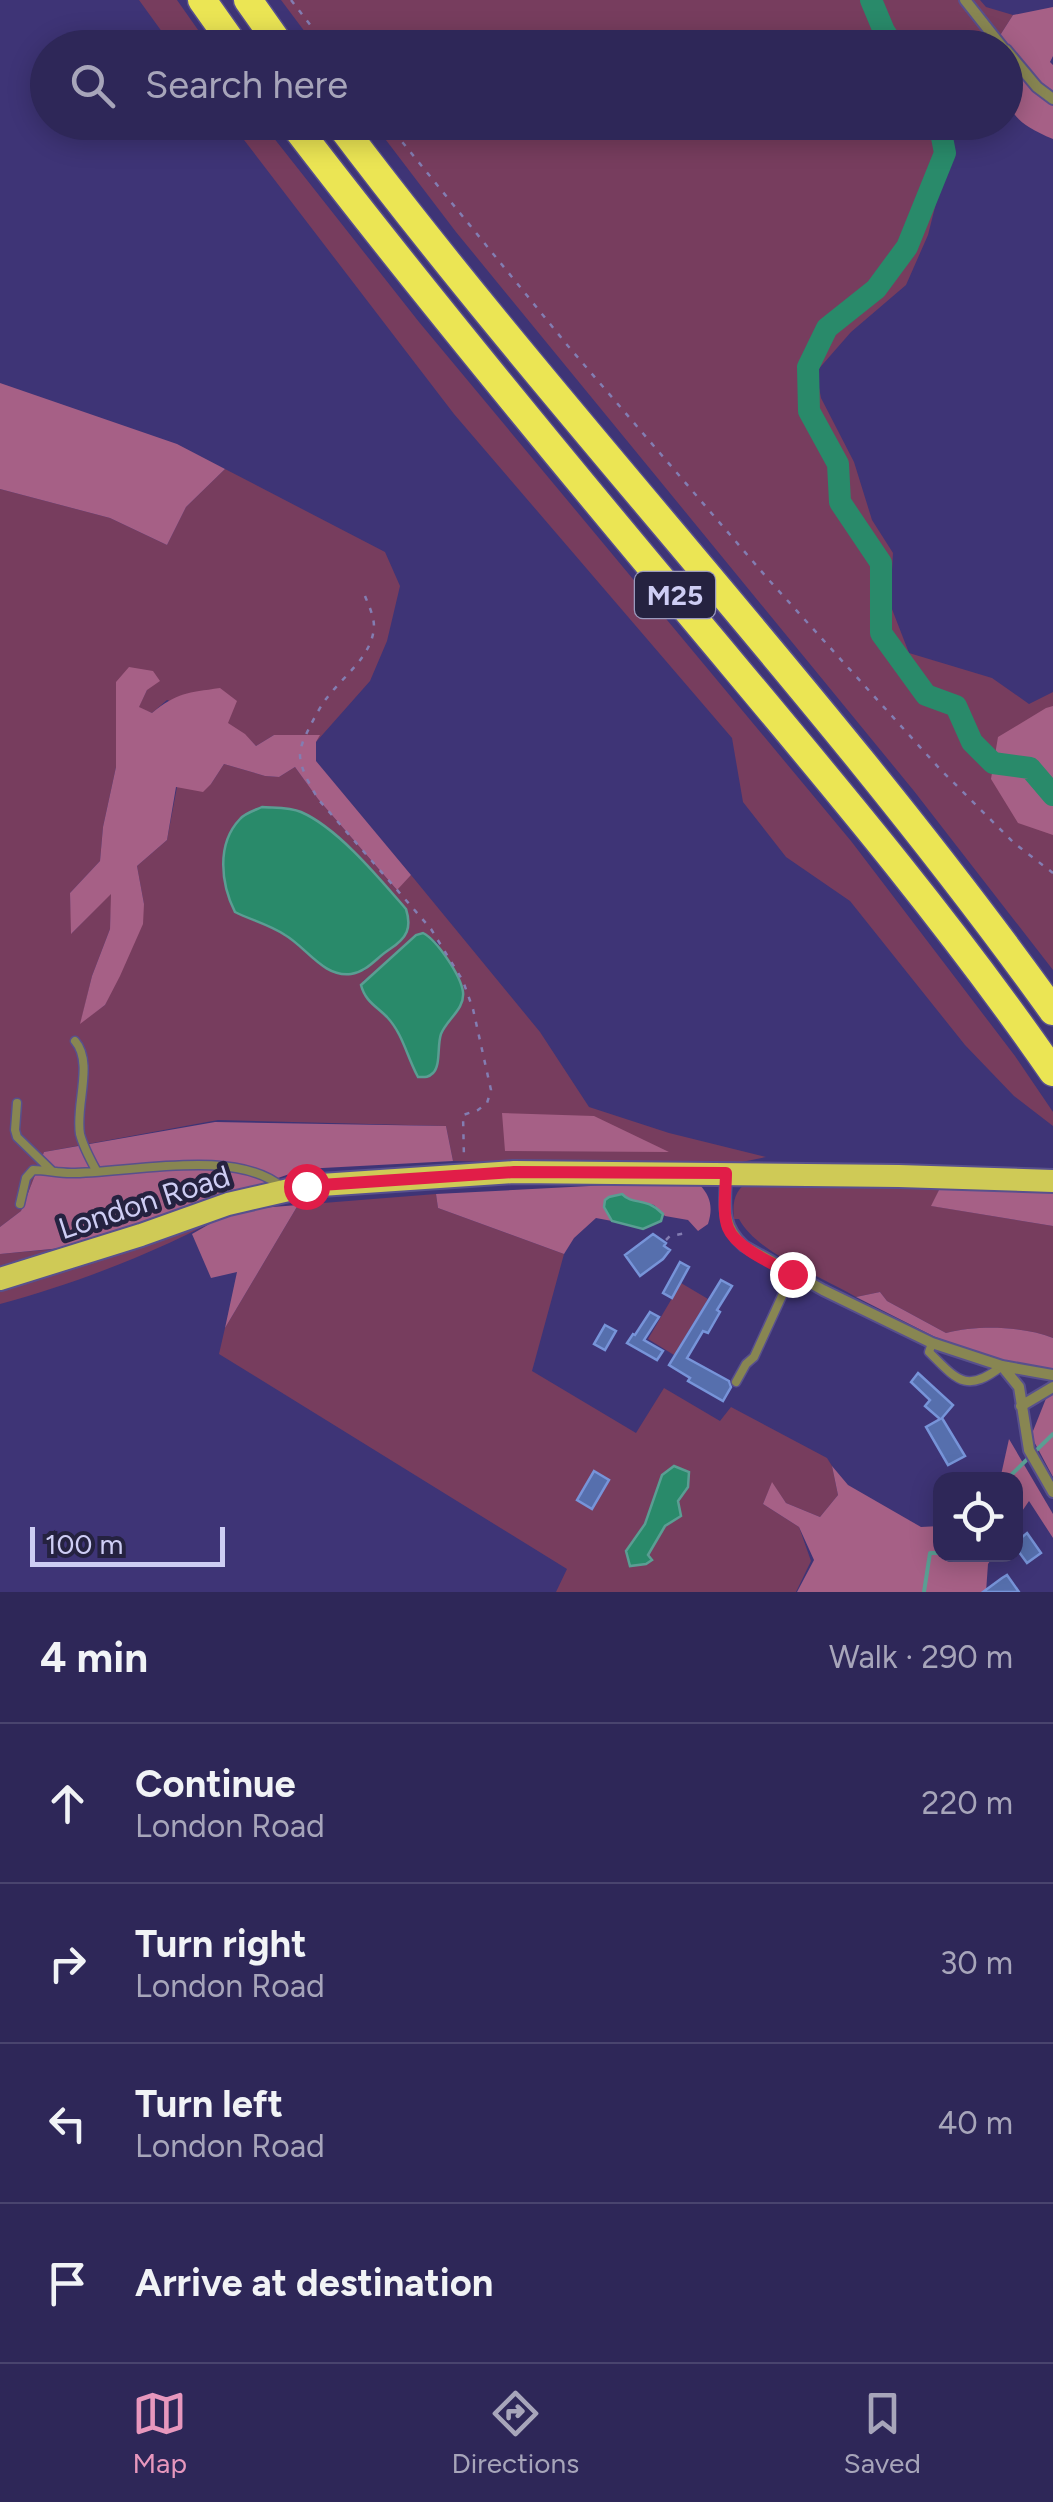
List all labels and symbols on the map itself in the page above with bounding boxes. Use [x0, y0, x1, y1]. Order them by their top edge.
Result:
road number: M25 [635, 572, 715, 618]
street label: London Road [54, 1157, 234, 1247]
route start [284, 1164, 330, 1210]
route end [770, 1252, 816, 1298]
scale bar [30, 1522, 225, 1566]

